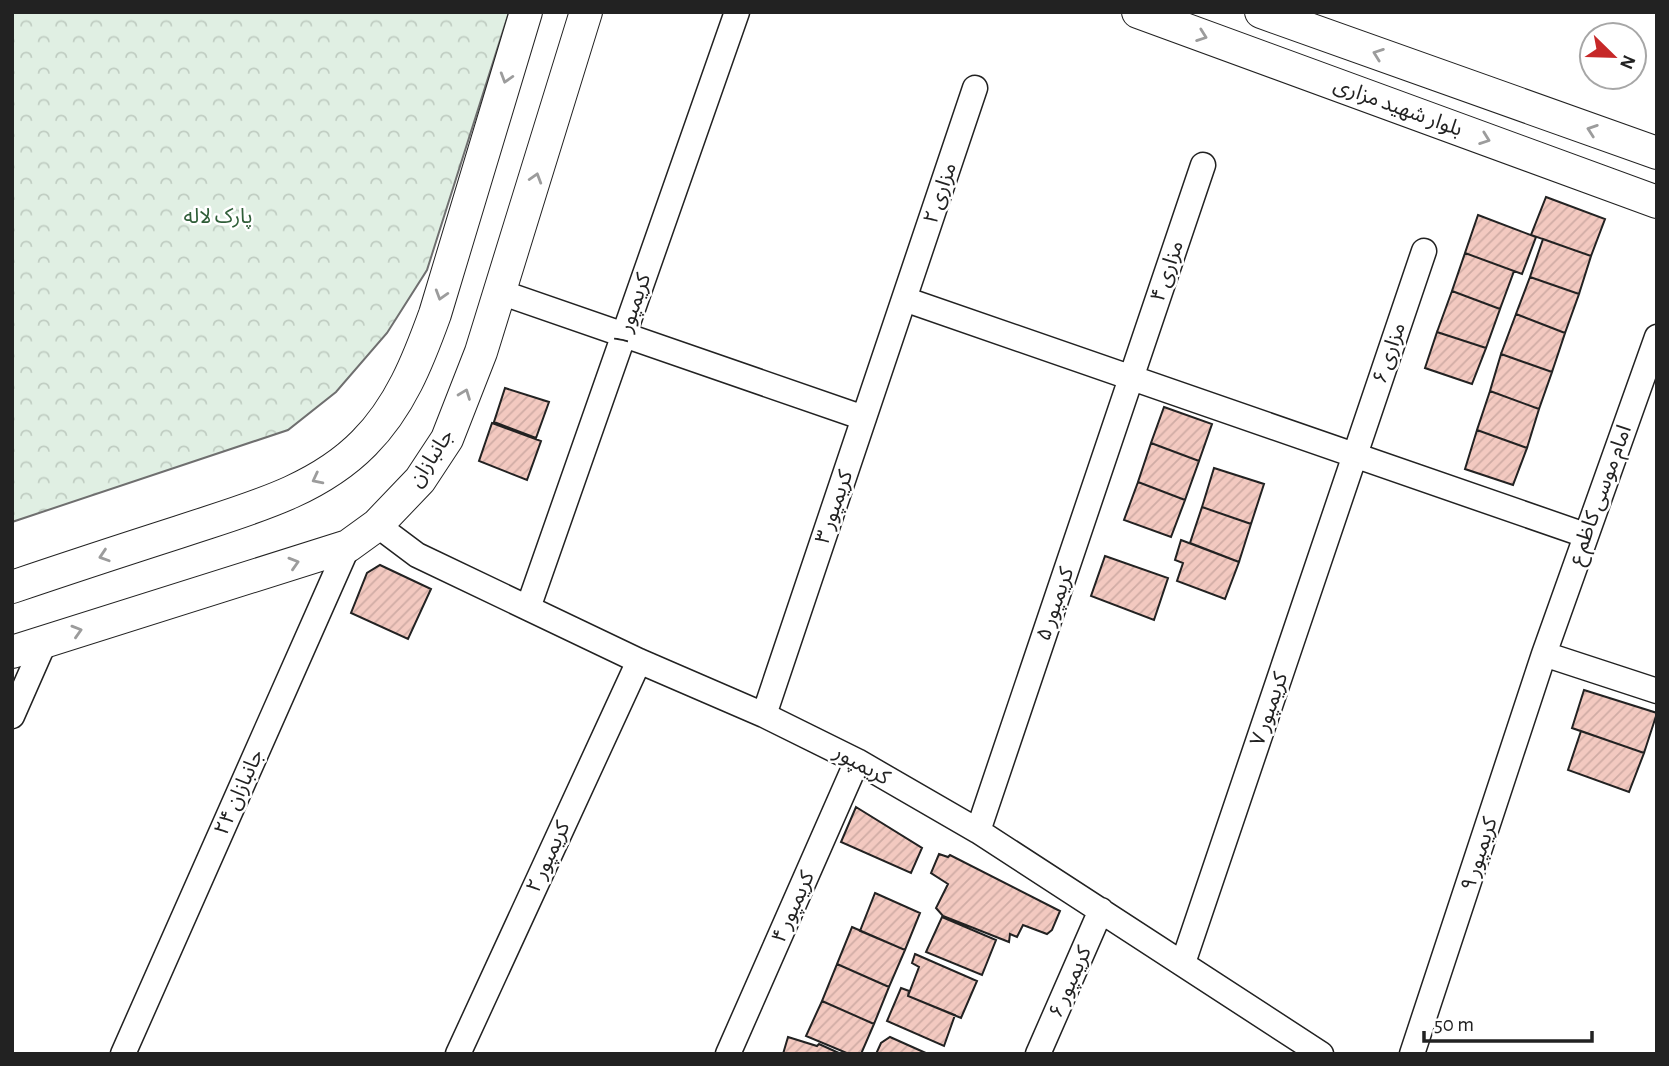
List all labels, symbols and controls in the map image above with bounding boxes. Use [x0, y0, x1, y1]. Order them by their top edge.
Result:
north arrow [1578, 21, 1648, 91]
one-way arrow [1196, 27, 1208, 41]
one-way arrow [1372, 48, 1384, 62]
text: N [1616, 52, 1639, 72]
one-way arrow [500, 71, 515, 83]
street label: بلوار شهید مزاری [1331, 74, 1465, 141]
one-way arrow [1587, 124, 1599, 138]
one-way arrow [1479, 131, 1491, 145]
street label: مزاری ۲ [920, 160, 961, 227]
one-way arrow [527, 172, 542, 184]
park label: پارک لاله [183, 206, 253, 229]
street label: مزاری ۴ [1147, 238, 1188, 305]
street label: کریمپور ۱ [610, 270, 656, 350]
one-way arrow [434, 289, 449, 301]
street label: مزاری ۶ [1369, 320, 1410, 387]
one-way arrow [457, 388, 471, 400]
street label: امام موسی کاظم ع [1565, 422, 1640, 569]
street label: جانبازان [405, 425, 458, 491]
street label: کریمپور ۳ [812, 467, 858, 547]
one-way arrow [312, 470, 324, 484]
one-way arrow [98, 548, 110, 563]
one-way arrow [288, 556, 300, 571]
street label: کریمپور ۵ [1033, 564, 1079, 644]
one-way arrow [71, 625, 83, 639]
street label: کریمپور ۷ [1247, 669, 1293, 749]
street label: کریمپور [829, 741, 894, 791]
street label: جانبازان ۲۴ [211, 746, 268, 838]
street label: کریمپور ۹ [1457, 814, 1503, 894]
street label: کریمپور ۲ [522, 818, 576, 897]
street label: کریمپور ۴ [768, 868, 820, 947]
street label: کریمپور ۶ [1045, 943, 1097, 1022]
scale bar [1424, 1000, 1592, 1044]
text: 50 m [1434, 1014, 1474, 1035]

